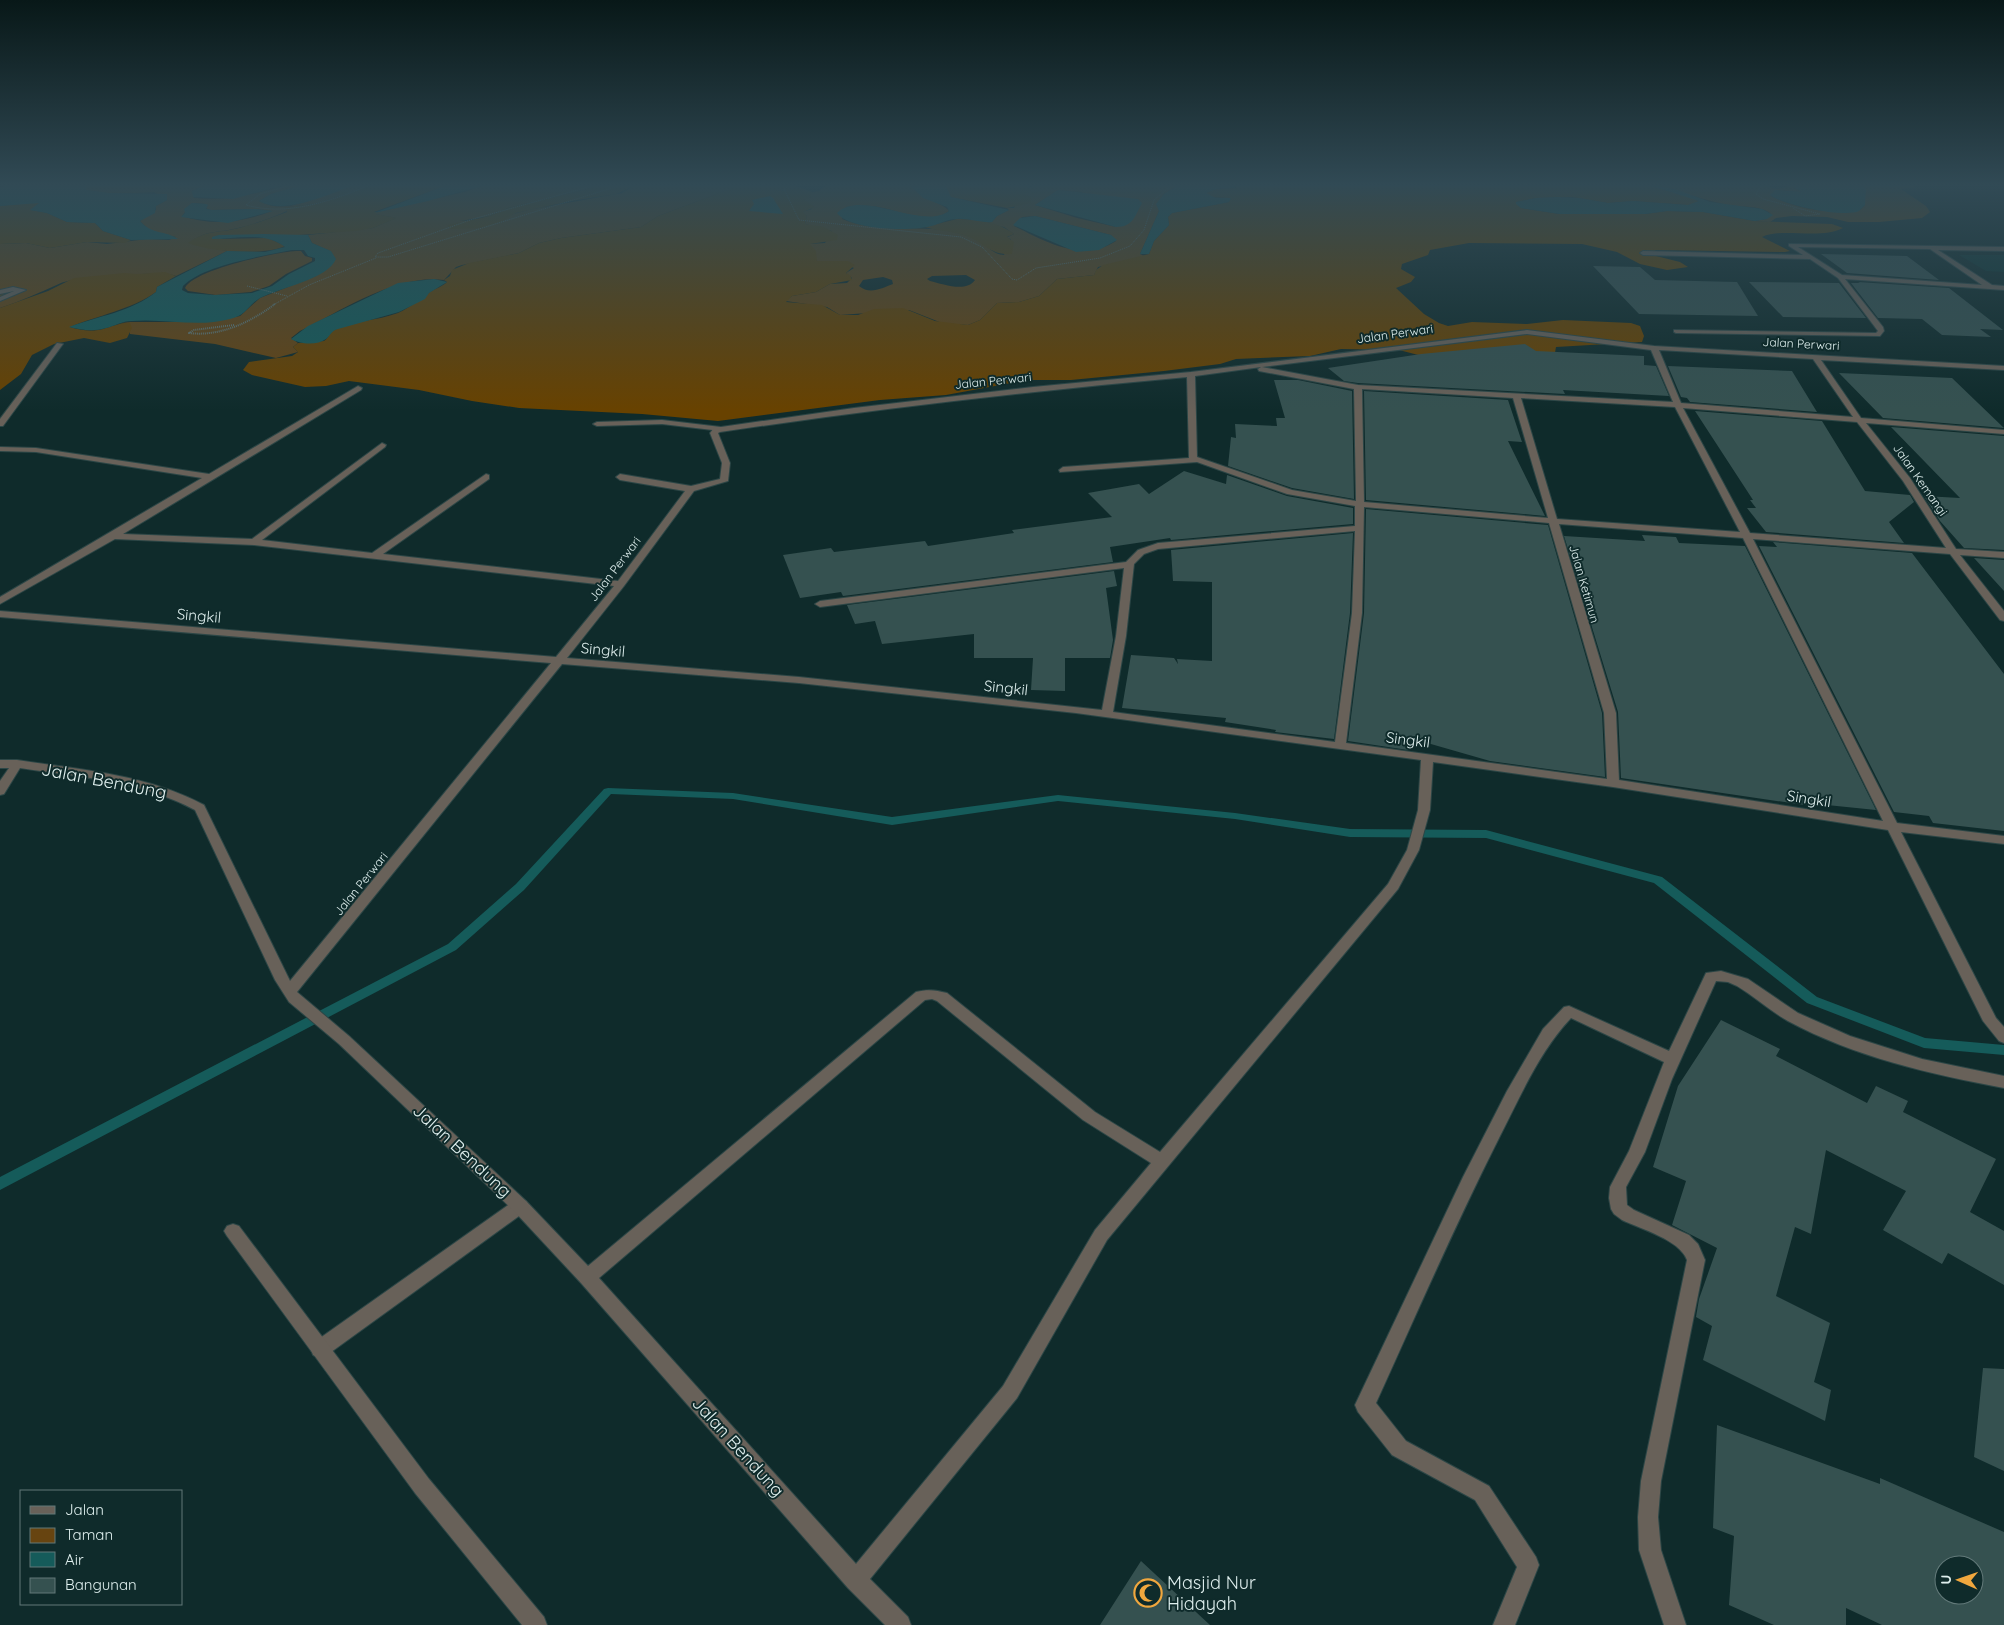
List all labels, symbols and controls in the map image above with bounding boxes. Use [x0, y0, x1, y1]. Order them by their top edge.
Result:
street label: Jalan Perwari [1356, 321, 1434, 346]
street label: Jalan Perwari [1762, 334, 1840, 353]
street label: Jalan Perwari [954, 369, 1032, 392]
street label: Jalan Kemangi [1890, 441, 1951, 519]
street label: Jalan Perwari [585, 533, 644, 604]
street label: Jalan Ketimun [1566, 543, 1603, 625]
street label: Singkil [176, 604, 222, 627]
street label: Singkil [580, 638, 626, 661]
street label: Singkil [983, 676, 1029, 699]
street label: Singkil [1385, 727, 1431, 752]
street label: Jalan Bendung [40, 757, 169, 804]
street label: Singkil [1786, 786, 1832, 811]
street label: Jalan Perwari [331, 849, 391, 918]
street label: Jalan Bendung [408, 1099, 517, 1202]
street label: Jalan Bendung [687, 1392, 789, 1502]
legend [20, 1490, 182, 1605]
text: Jalan [65, 1500, 104, 1519]
text: Taman [65, 1525, 113, 1544]
text: Air [65, 1550, 84, 1569]
north arrow [1934, 1555, 1984, 1605]
place label: Masjid Nur Hidayah [1167, 1571, 1256, 1615]
text: U [1937, 1574, 1955, 1585]
text: Bangunan [65, 1575, 137, 1594]
mosque icon: Masjid Nur Hidayah [1133, 1578, 1163, 1608]

